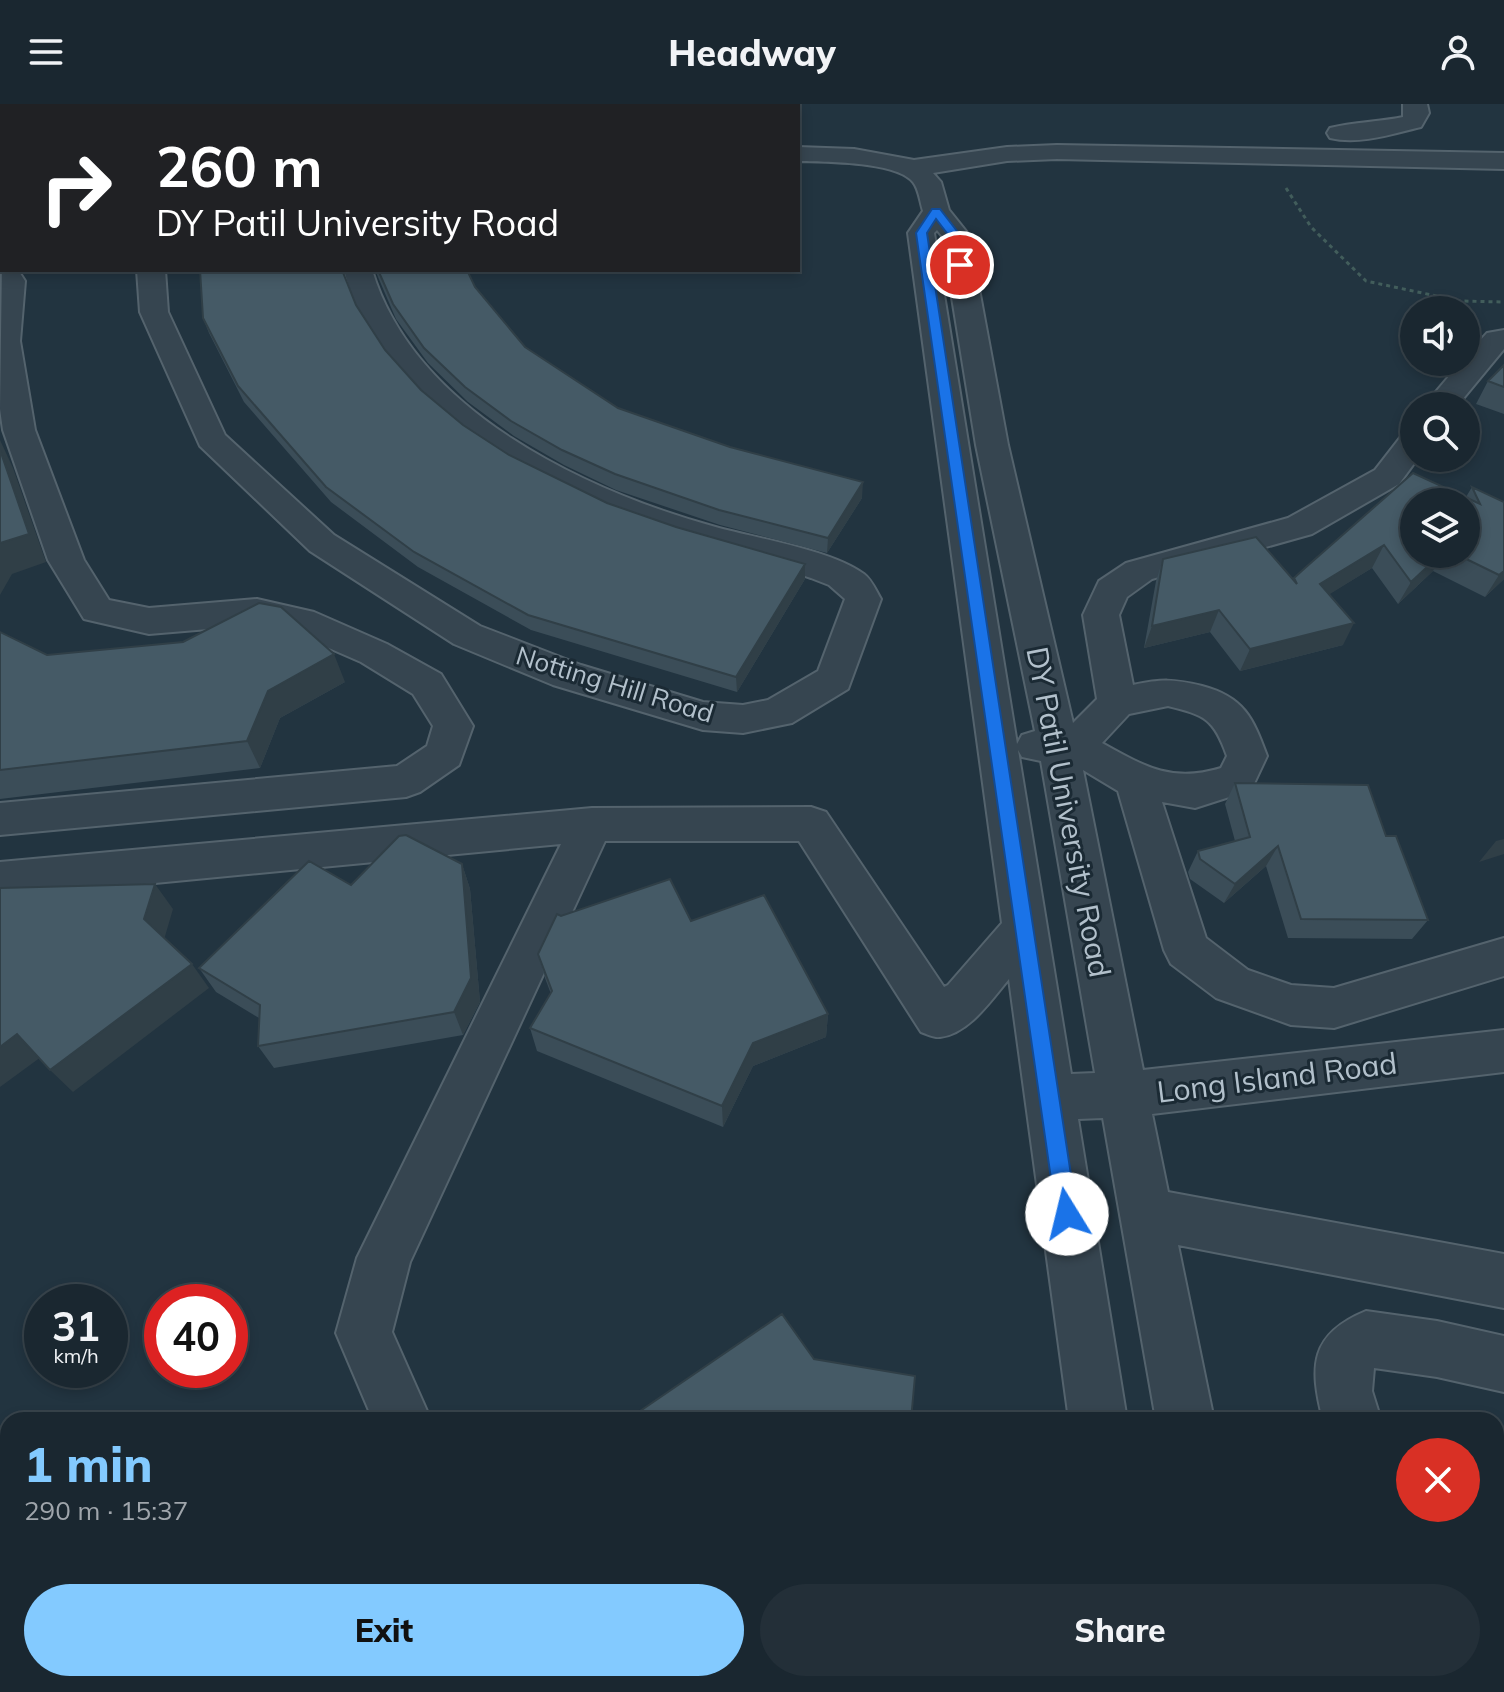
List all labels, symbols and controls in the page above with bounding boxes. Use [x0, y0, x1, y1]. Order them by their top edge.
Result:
icon: menu [24, 30, 68, 74]
text: Headway [668, 30, 836, 75]
icon: person [1436, 30, 1480, 74]
text: 260 m [156, 131, 323, 201]
icon: right [24, 136, 128, 240]
text: DY Patil University Road [156, 200, 559, 245]
pin [926, 231, 994, 299]
icon: arrive [938, 243, 982, 287]
map controls [1400, 296, 1480, 568]
button: sound [1400, 296, 1480, 376]
button: search [1400, 392, 1480, 472]
button: layers [1400, 488, 1480, 568]
street label: Notting Hill Road [512, 638, 718, 730]
street label: DY Patil University Road [1018, 643, 1120, 981]
street label: Long Island Road [1155, 1043, 1399, 1111]
position arrow [1025, 1172, 1109, 1256]
speed limit sign: 40 [144, 1284, 248, 1388]
text: 31 [52, 1301, 100, 1351]
text: km/h [53, 1343, 99, 1368]
text: 1 min [24, 1434, 153, 1494]
button: close [1396, 1438, 1480, 1522]
text: 290 m · 15:37 [24, 1494, 188, 1527]
button: Exit [24, 1584, 744, 1676]
button: Share [760, 1584, 1480, 1676]

